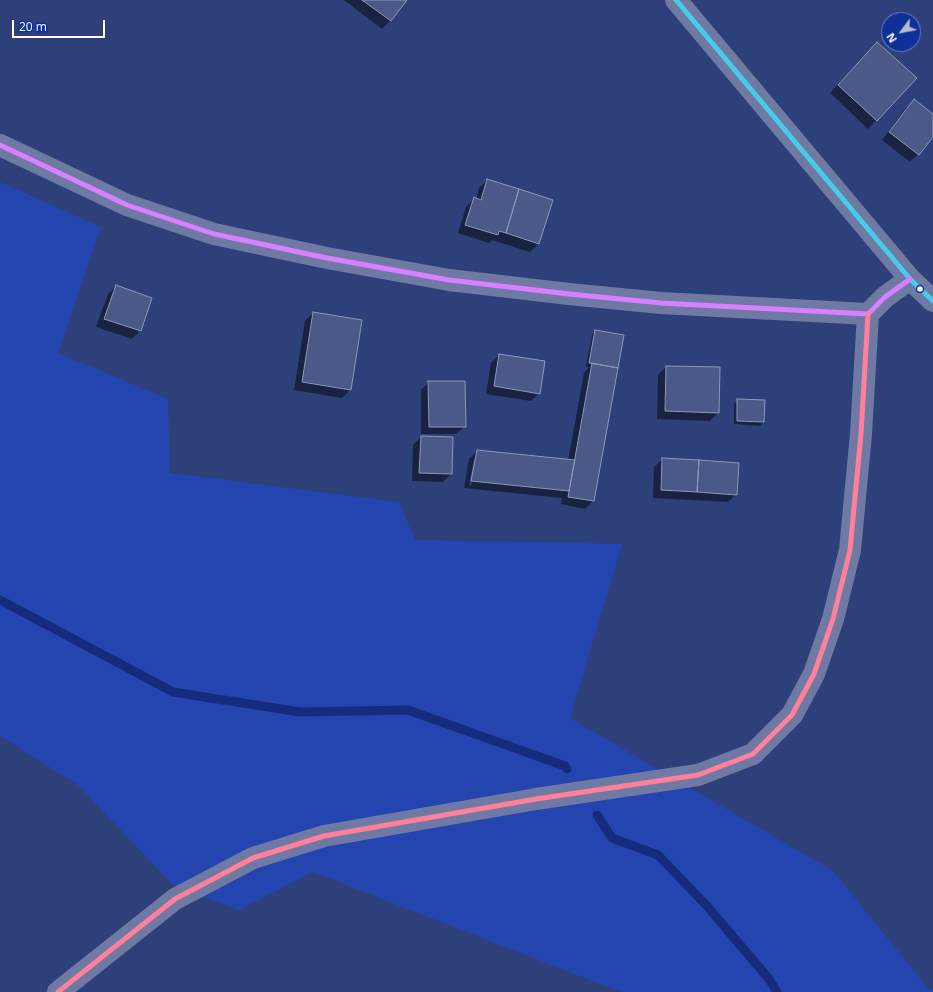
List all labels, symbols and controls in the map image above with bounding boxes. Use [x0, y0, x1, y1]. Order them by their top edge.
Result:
scale bar [14, 12, 107, 38]
north arrow [881, 12, 921, 52]
text: 20 m [19, 18, 47, 35]
text: N [883, 30, 900, 46]
unlabelled marker [915, 284, 925, 294]

